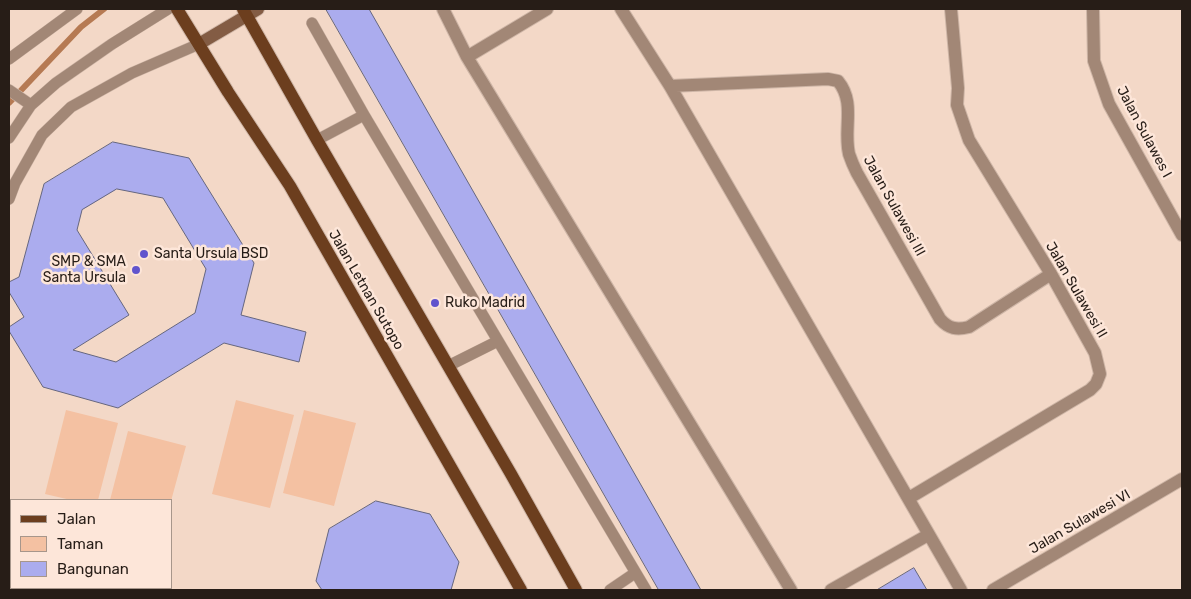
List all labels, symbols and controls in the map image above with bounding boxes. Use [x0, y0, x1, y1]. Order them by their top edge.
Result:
street label: Jalan Sulawes I [1113, 83, 1175, 181]
street label: Jalan Sulawesi III [859, 153, 929, 259]
street label: Jalan Letnan Sutopo [325, 227, 407, 353]
street label: Jalan Sulawesi II [1042, 239, 1110, 341]
place label: Santa Ursula BSD [154, 246, 268, 262]
marker: Santa Ursula BSD [138, 248, 150, 260]
place label: SMP & SMA Santa Ursula [43, 254, 126, 286]
marker: SMP & SMA Santa Ursula [130, 264, 142, 276]
place label: Ruko Madrid [445, 295, 525, 311]
marker: Ruko Madrid [429, 297, 441, 309]
street label: Jalan Sulawesi VI [1027, 486, 1133, 558]
legend [10, 499, 172, 589]
text: Jalan [57, 510, 96, 528]
text: Taman [57, 535, 103, 553]
text: Bangunan [57, 560, 129, 578]

